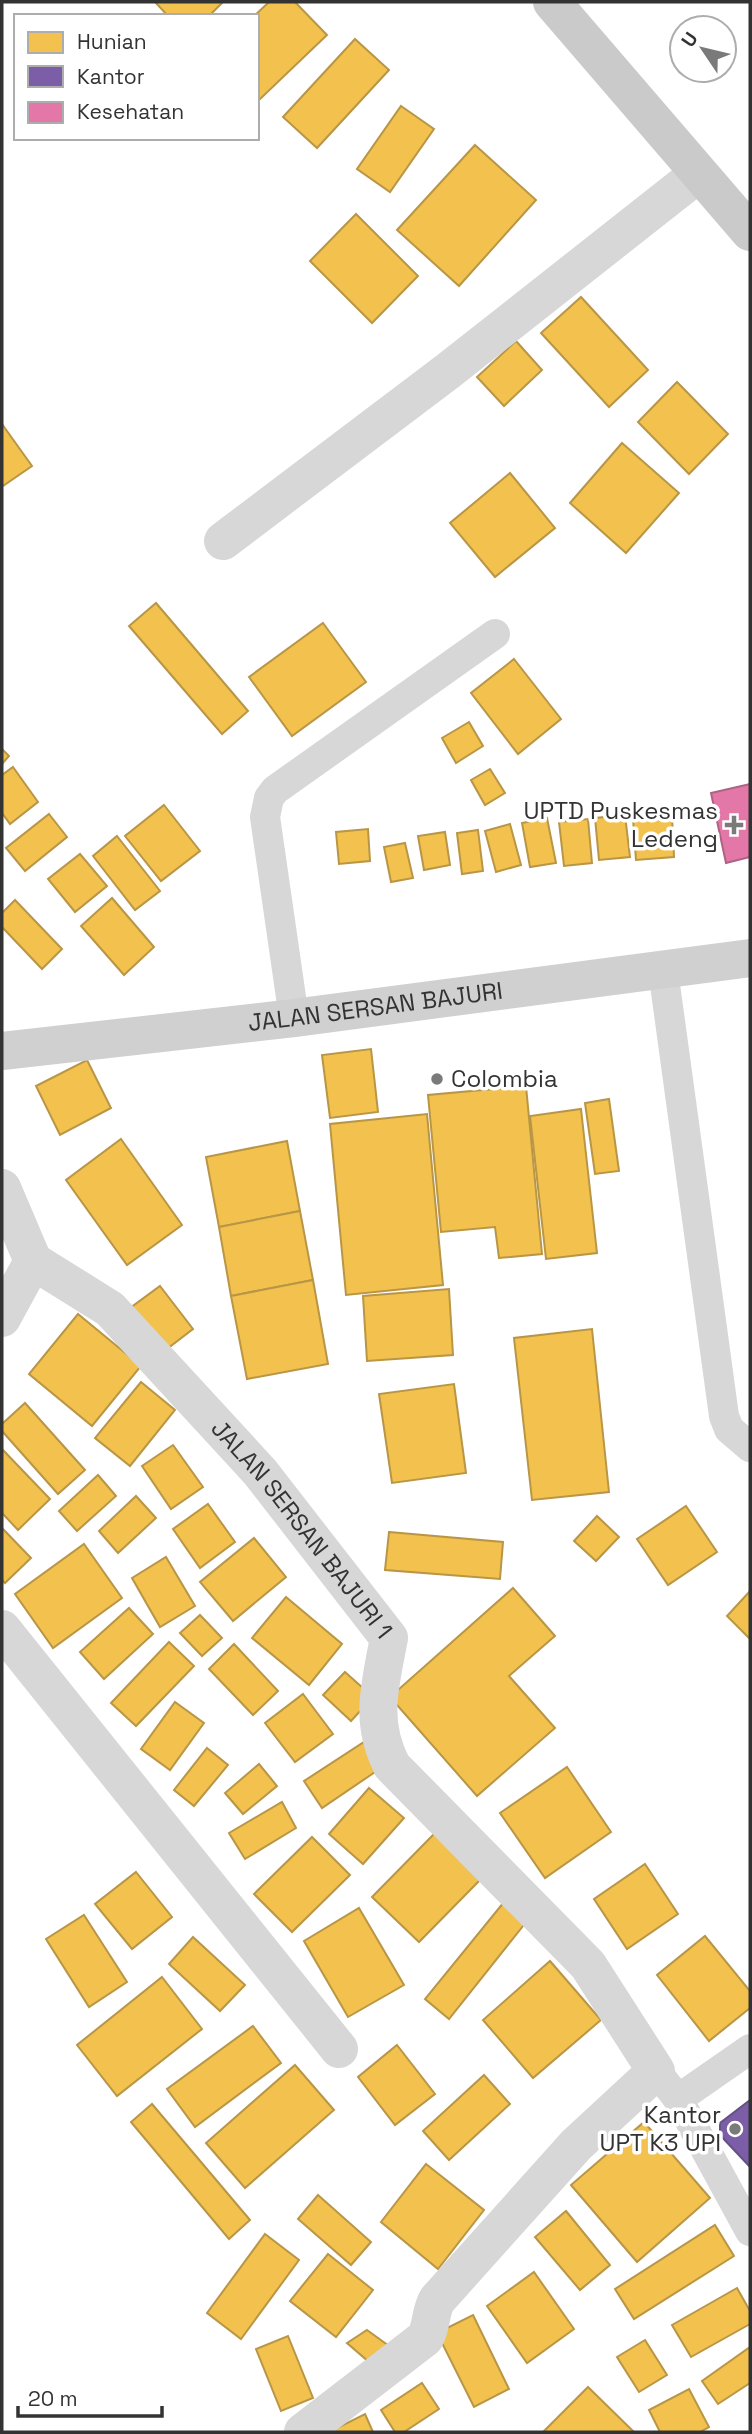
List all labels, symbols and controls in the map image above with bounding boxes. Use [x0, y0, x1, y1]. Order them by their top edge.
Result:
legend [14, 14, 259, 140]
north arrow [668, 14, 738, 84]
text: U [676, 27, 703, 52]
text: Hunian [77, 28, 147, 55]
text: Kantor [77, 63, 145, 90]
text: Kesehatan [77, 98, 184, 125]
place label: UPTD Puskesmas Ledeng [524, 795, 718, 854]
marker: UPTD Puskesmas Ledeng [724, 815, 744, 835]
street label: JALAN SERSAN BAJURI [246, 975, 505, 1038]
place label: Colombia [451, 1063, 558, 1094]
marker: Colombia [429, 1071, 445, 1087]
street label: JALAN SERSAN BAJURI 1 [205, 1413, 400, 1645]
place label: Kantor UPT K3 UPI [599, 2099, 721, 2158]
marker: Kantor UPT K3 UPI [727, 2121, 743, 2137]
scale bar [18, 2374, 161, 2418]
text: 20 m [28, 2385, 78, 2412]

